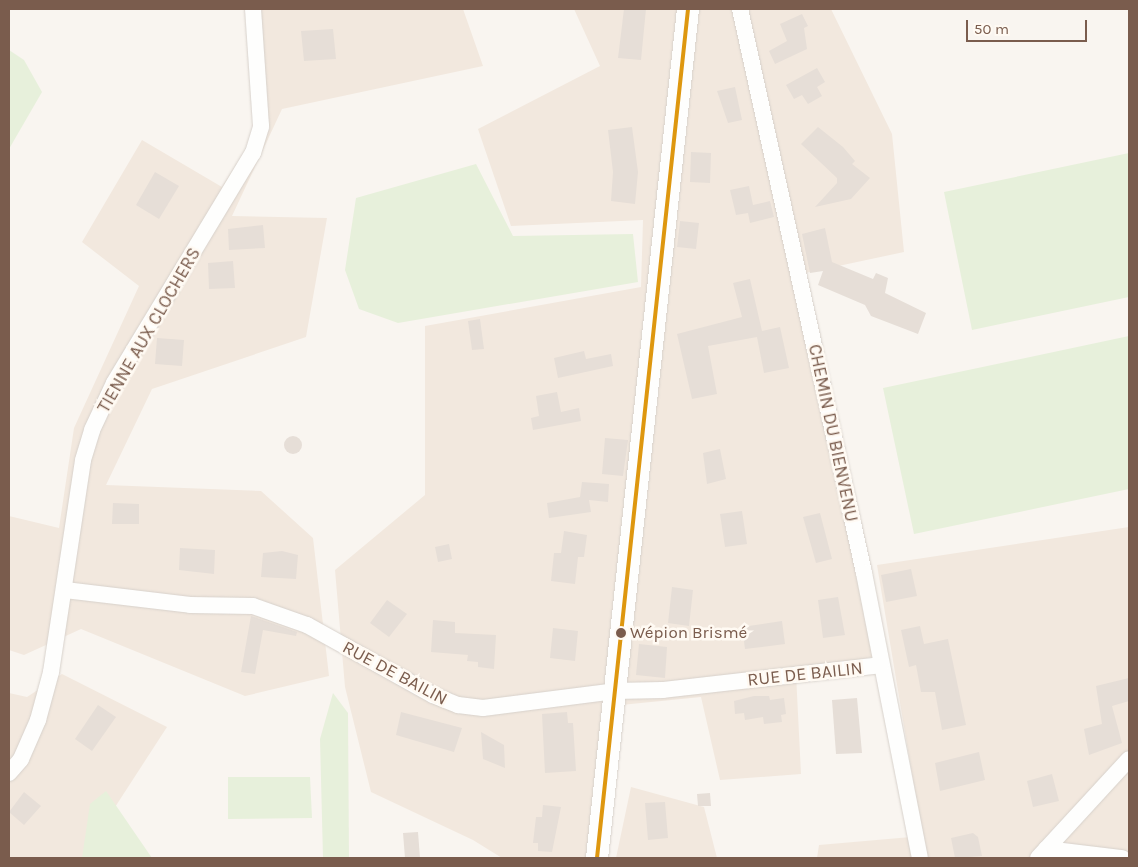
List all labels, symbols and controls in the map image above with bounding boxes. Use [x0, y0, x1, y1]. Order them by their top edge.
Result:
scale bar [968, 10, 1089, 42]
text: 50 m [974, 20, 1009, 38]
street label: TIENNE AUX CLOCHERS [93, 244, 205, 416]
street label: CHEMIN DU BIENVENU [804, 342, 862, 524]
place label: Wépion Brismé [630, 623, 747, 643]
marker: Wépion Brismé [616, 628, 626, 638]
street label: RUE DE BAILIN [339, 636, 451, 710]
street label: RUE DE BAILIN [746, 657, 864, 691]

